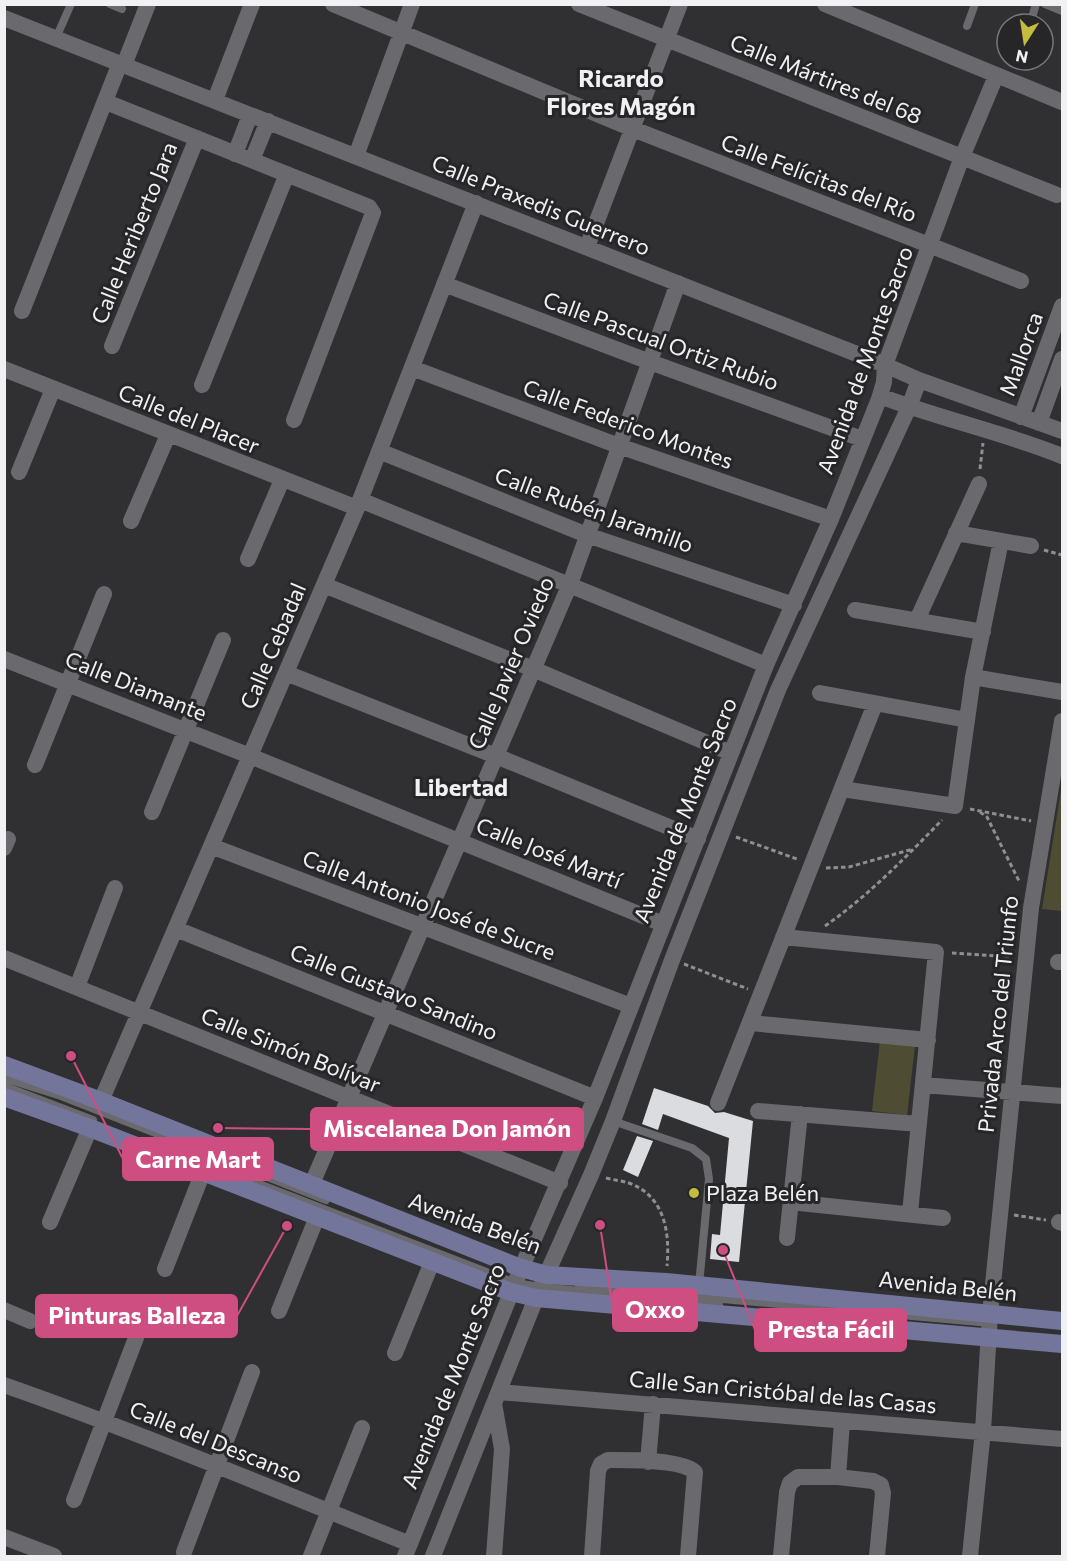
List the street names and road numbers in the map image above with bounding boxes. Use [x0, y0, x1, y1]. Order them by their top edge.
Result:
street label: Calle Mártires del 68 [726, 28, 926, 129]
street label: Calle Felícitas del Río [717, 128, 921, 227]
street label: Calle Heriberto Jara [85, 138, 182, 328]
street label: Calle Praxedis Guerrero [428, 148, 654, 261]
street label: Avenida de Monte Sacro [811, 242, 918, 477]
street label: Calle Pascual Ortiz Rubio [540, 285, 783, 396]
street label: Mallorca [993, 308, 1048, 400]
street label: Calle Federico Montes [519, 373, 737, 474]
street label: Calle del Placer [115, 378, 264, 459]
street label: Calle Rubén Jaramillo [491, 461, 697, 558]
street label: Calle Javier Oviedo [462, 572, 559, 753]
street label: Calle Cebadal [234, 579, 311, 713]
street label: Calle Diamante [61, 645, 211, 726]
street label: Avenida de Monte Sacro [627, 693, 742, 926]
street label: Calle José Martí [472, 811, 627, 895]
street label: Calle Antonio José de Sucre [299, 844, 559, 965]
street label: Privada Arco del Triunfo [972, 894, 1023, 1134]
street label: Calle Gustavo Sandino [286, 938, 502, 1046]
street label: Calle Simón Bolívar [197, 1001, 385, 1098]
street label: Avenida Belén [405, 1186, 545, 1259]
street label: Avenida de Monte Sacro [395, 1259, 510, 1492]
street label: Avenida Belén [877, 1265, 1019, 1306]
street label: Calle San Cristóbal de las Casas [628, 1365, 938, 1418]
street label: Calle del Descanso [126, 1395, 306, 1488]

